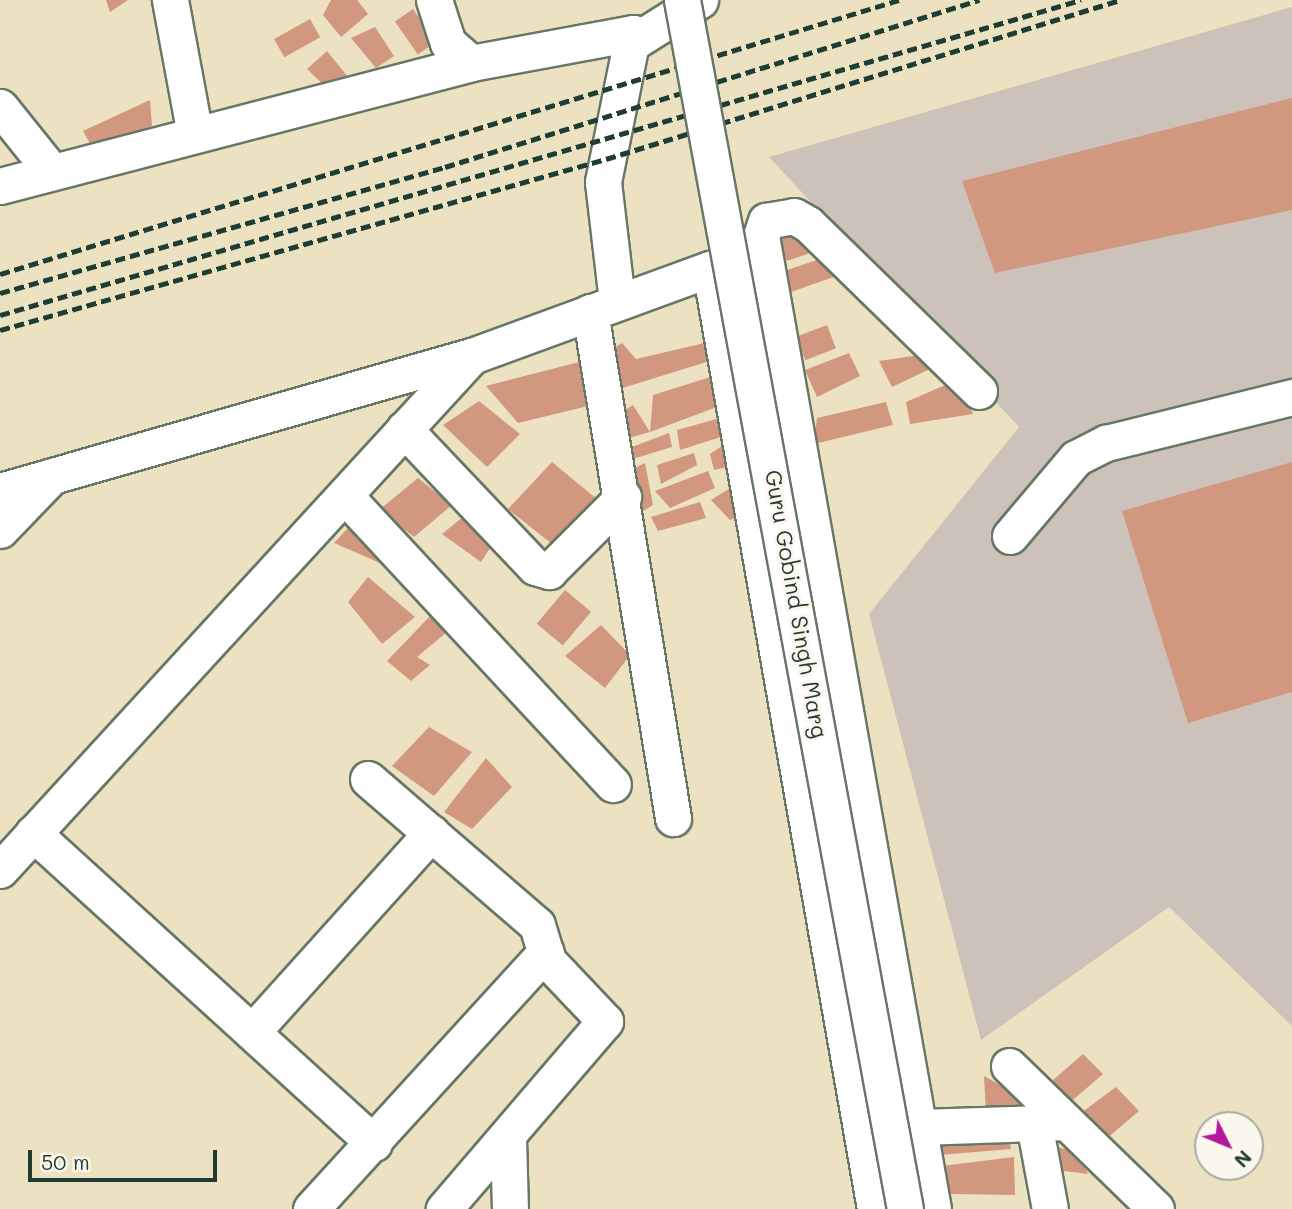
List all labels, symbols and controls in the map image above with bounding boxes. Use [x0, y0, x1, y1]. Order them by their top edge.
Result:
street label: Guru Gobind Singh Marg [760, 468, 834, 740]
north arrow [1194, 1111, 1264, 1181]
scale bar [32, 1136, 220, 1180]
text: N [1229, 1145, 1257, 1173]
text: 50 m [41, 1148, 90, 1175]

